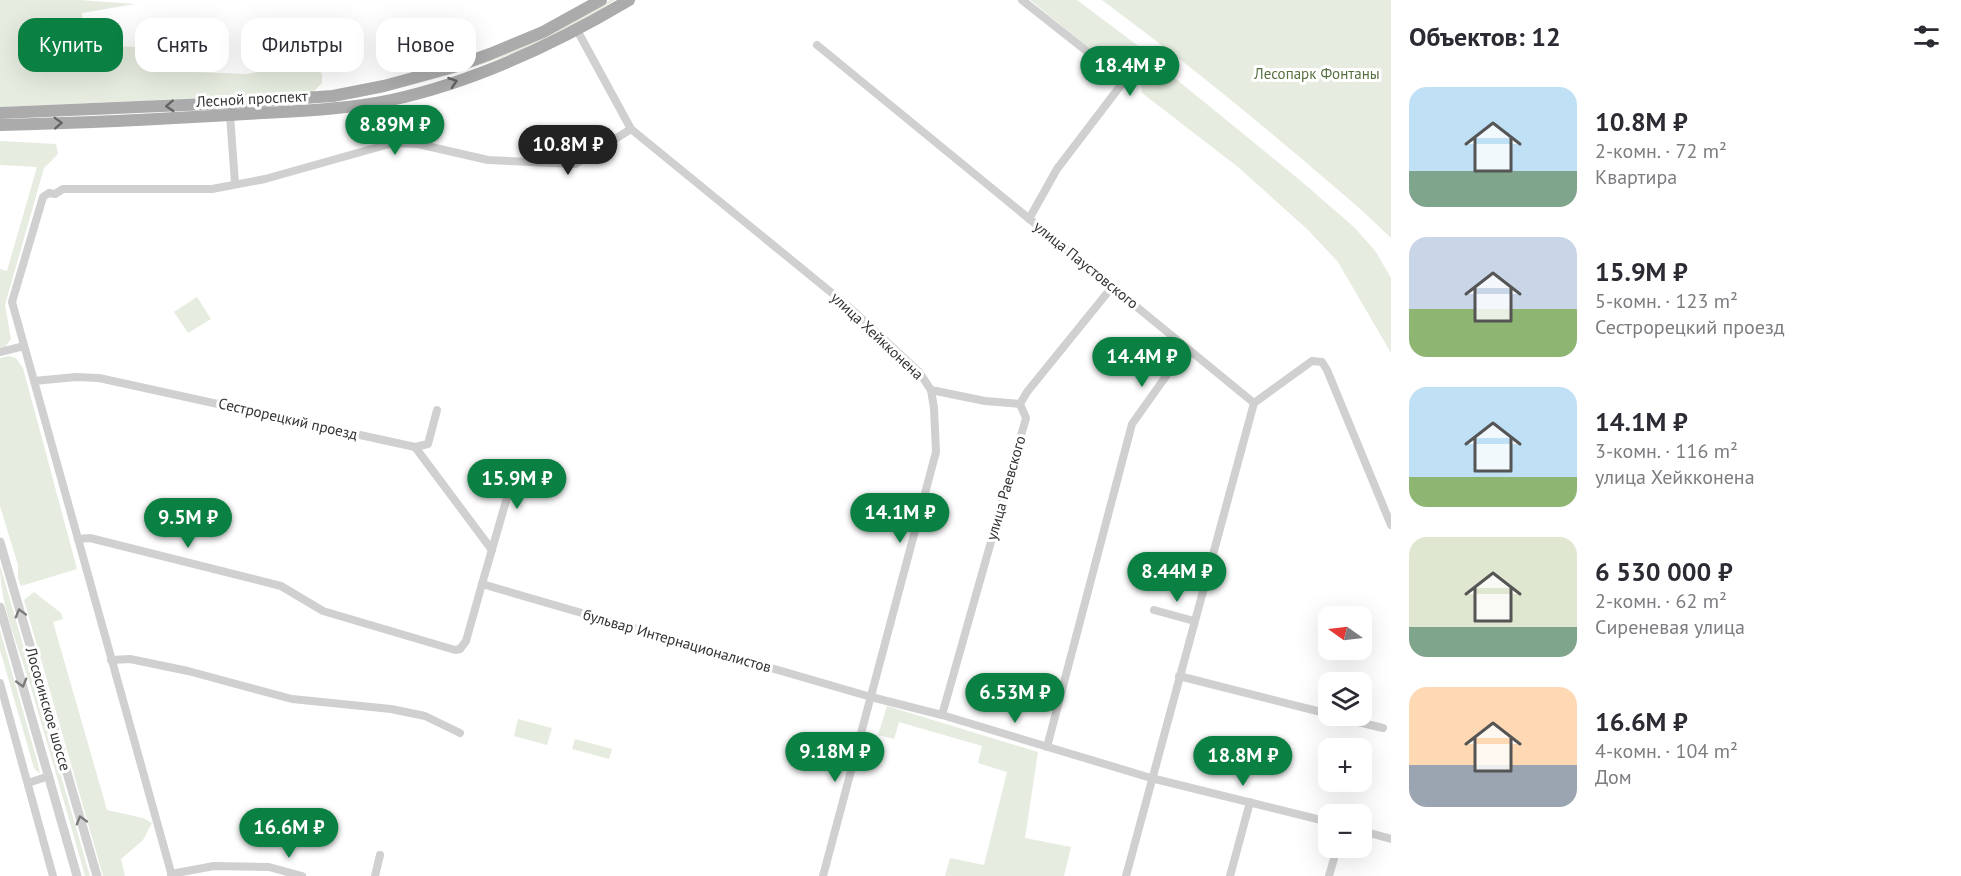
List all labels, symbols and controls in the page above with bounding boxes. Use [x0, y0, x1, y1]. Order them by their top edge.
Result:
chip: Купить [18, 18, 123, 72]
chip: Снять [135, 18, 229, 72]
chip: Фильтры [241, 18, 364, 72]
chip: Новое [376, 18, 476, 72]
text: Объектов: 12 [1409, 20, 1561, 53]
icon: filters [1910, 20, 1943, 53]
pin: 18.4M ₽ [1075, 46, 1185, 97]
text: 18.4M ₽ [1094, 52, 1166, 78]
park label: Лесопарк Фонтаны [1253, 64, 1380, 83]
one-way arrow [447, 76, 458, 89]
street label: Лесной проспект [195, 86, 308, 111]
one-way arrow [165, 99, 174, 112]
pin: 8.89M ₽ [340, 105, 450, 156]
text: 10.8M ₽ [1595, 105, 1688, 138]
text: 8.89M ₽ [359, 111, 431, 137]
icon: home [1457, 111, 1529, 183]
one-way arrow [54, 117, 63, 130]
pin: 10.8M ₽ [513, 125, 623, 176]
text: 10.8M ₽ [532, 131, 604, 157]
text: 2-комн. · 72 m² [1595, 138, 1727, 164]
text: Квартира [1595, 164, 1677, 190]
street label: улица Паустовского [1030, 217, 1143, 313]
text: 15.9M ₽ [1595, 255, 1688, 288]
icon: home [1457, 261, 1529, 333]
street label: улица Хейкконена [827, 288, 928, 383]
text: 5-комн. · 123 m² [1595, 288, 1738, 314]
text: Сестрорецкий проезд [1595, 314, 1785, 340]
pin: 14.4M ₽ [1087, 337, 1197, 388]
text: 14.4M ₽ [1106, 343, 1178, 369]
street label: Сестрорецкий проезд [217, 393, 360, 444]
text: 14.1M ₽ [1595, 405, 1688, 438]
icon: home [1457, 411, 1529, 483]
street label: улица Раевского [982, 433, 1030, 542]
text: 3-комн. · 116 m² [1595, 438, 1738, 464]
pin: 15.9M ₽ [462, 459, 572, 510]
text: улица Хейкконена [1595, 464, 1755, 490]
text: 15.9M ₽ [481, 465, 553, 491]
pin: 14.1M ₽ [845, 493, 955, 544]
pin: 9.5M ₽ [139, 498, 237, 549]
text: 14.1M ₽ [864, 499, 936, 525]
text: 9.5M ₽ [158, 504, 218, 530]
pin: 8.44M ₽ [1122, 552, 1232, 603]
text: 6 530 000 ₽ [1595, 555, 1733, 588]
text: 8.44M ₽ [1141, 558, 1213, 584]
icon: home [1457, 561, 1529, 633]
text: 2-комн. · 62 m² [1595, 588, 1727, 614]
street label: бульвар Интернационалистов [581, 605, 773, 677]
north arrow [1318, 606, 1372, 660]
map controls [1318, 606, 1372, 858]
one-way arrow [15, 608, 27, 619]
text: Сиреневая улица [1595, 614, 1745, 640]
street label: Лососинское шоссе [21, 644, 75, 773]
button: layers [1318, 672, 1372, 726]
pin: 6.53M ₽ [960, 673, 1070, 724]
one-way arrow [15, 677, 27, 688]
text: 6.53M ₽ [979, 679, 1051, 705]
text: 16.6M ₽ [1595, 705, 1688, 738]
icon: home [1457, 711, 1529, 783]
pin: 9.18M ₽ [780, 732, 890, 783]
pin: 18.8M ₽ [1188, 736, 1298, 787]
text: 9.18M ₽ [799, 738, 871, 764]
button: + [1318, 738, 1372, 792]
text: 4-комн. · 104 m² [1595, 738, 1738, 764]
text: 18.8M ₽ [1207, 742, 1279, 768]
text: Дом [1595, 764, 1632, 790]
button: − [1318, 804, 1372, 858]
pin: 16.6M ₽ [234, 808, 344, 859]
text: 16.6M ₽ [253, 814, 325, 840]
one-way arrow [76, 815, 88, 826]

